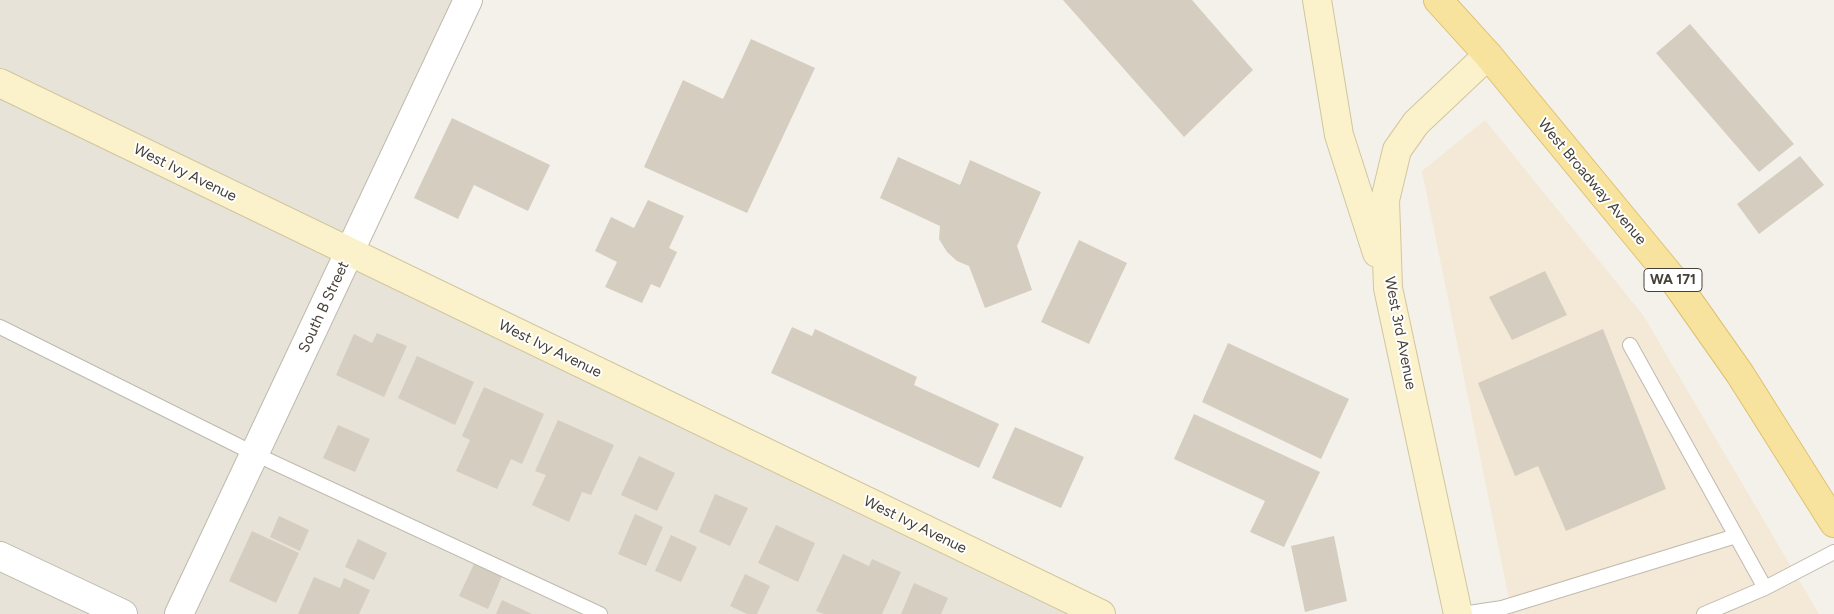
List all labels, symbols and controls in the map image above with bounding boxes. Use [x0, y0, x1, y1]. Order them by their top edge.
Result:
street label: West Broadway Avenue [1534, 115, 1650, 249]
street label: West Ivy Avenue [130, 140, 240, 206]
street label: South B Street [295, 258, 353, 356]
road number: WA 171 [1644, 268, 1702, 292]
street label: West 3rd Avenue [1380, 275, 1420, 391]
street label: West Ivy Avenue [495, 316, 605, 382]
street label: West Ivy Avenue [860, 492, 970, 558]

